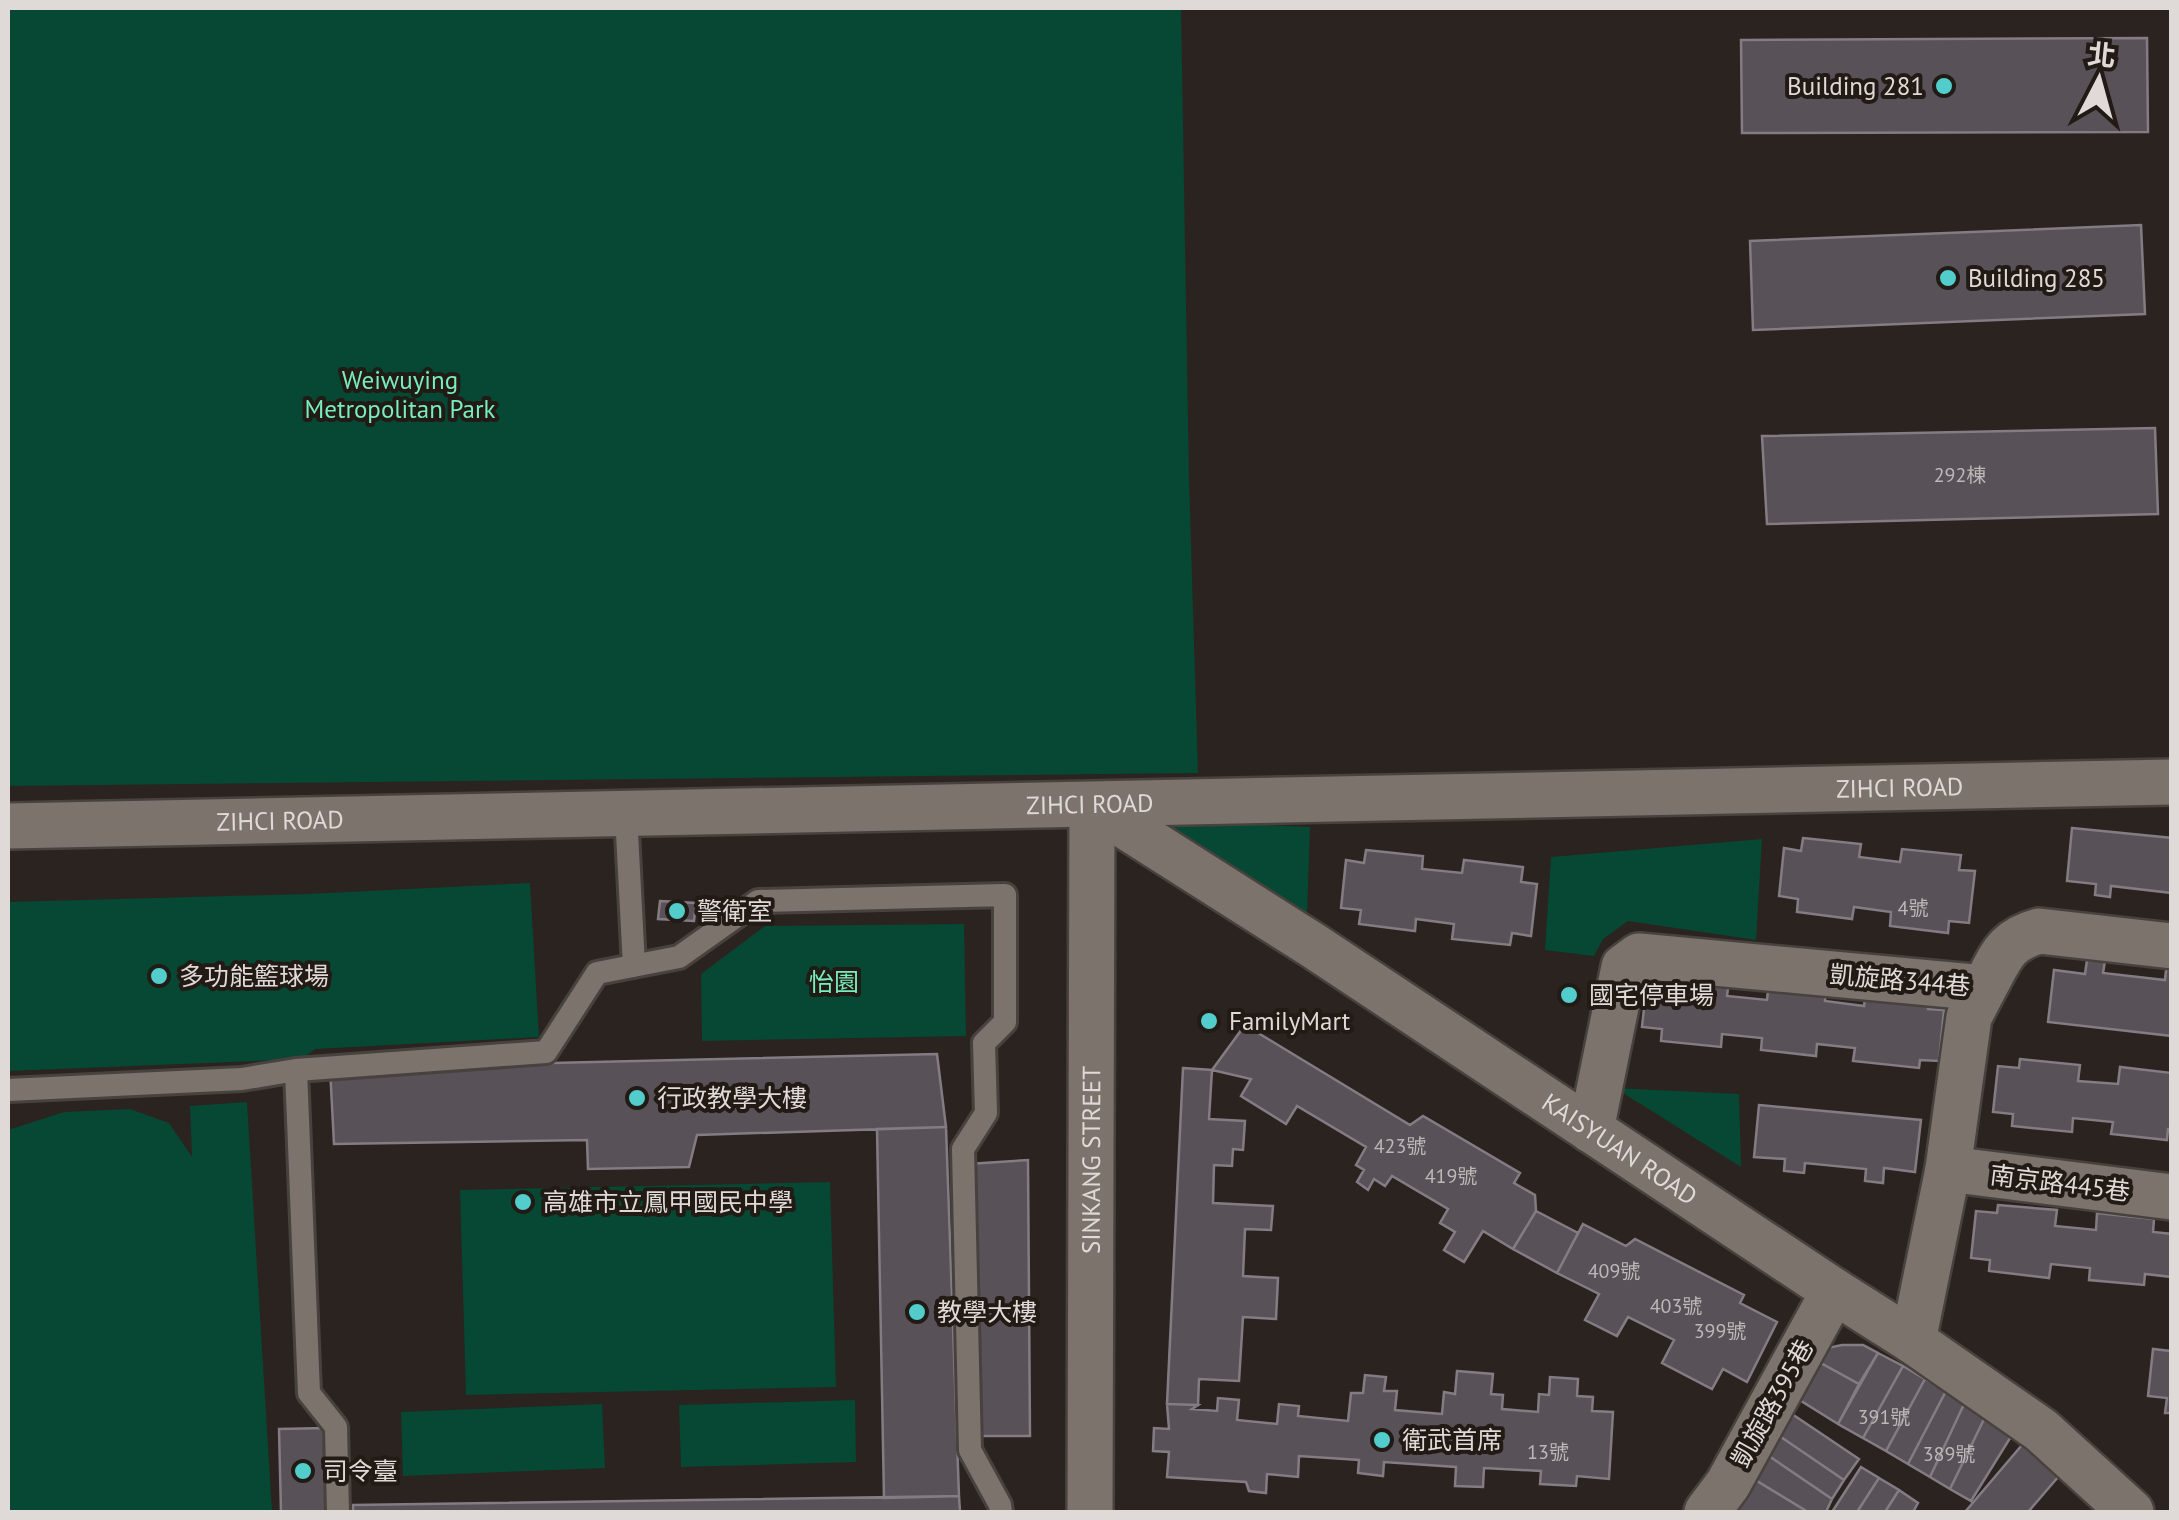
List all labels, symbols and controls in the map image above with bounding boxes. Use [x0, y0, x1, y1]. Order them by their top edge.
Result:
north arrow [2049, 30, 2149, 130]
text: 北 [2086, 35, 2118, 75]
place label: Building 281 [1787, 70, 1924, 102]
marker: Building 281 [1933, 75, 1955, 97]
place label: Building 285 [1968, 262, 2105, 294]
marker: Building 285 [1937, 267, 1959, 289]
park label: Weiwuying Metropolitan Park [305, 364, 496, 425]
house number: 292棟 [1934, 462, 1986, 488]
street label: ZIHCI ROAD [1836, 770, 1964, 805]
street label: ZIHCI ROAD [1026, 787, 1154, 821]
street label: ZIHCI ROAD [216, 803, 344, 838]
place label: 警衛室 [697, 895, 772, 927]
house number: 4號 [1898, 895, 1928, 921]
marker: 警衛室 [666, 900, 688, 922]
street label: 凱旋路344巷 [1828, 958, 1972, 1002]
place label: 多功能籃球場 [179, 960, 329, 992]
marker: 多功能籃球場 [148, 965, 170, 987]
park label: 怡園 [809, 966, 859, 998]
place label: 國宅停車場 [1589, 979, 1714, 1011]
marker: 國宅停車場 [1558, 984, 1580, 1006]
place label: FamilyMart [1229, 1005, 1351, 1037]
marker: FamilyMart [1198, 1010, 1220, 1032]
street label: SINKANG STREET [1075, 1066, 1107, 1254]
place label: 行政教學大樓 [657, 1082, 807, 1114]
street label: KAISYUAN ROAD [1536, 1086, 1703, 1212]
marker: 行政教學大樓 [626, 1087, 648, 1109]
house number: 423號 [1374, 1133, 1426, 1159]
street label: 南京路445巷 [1988, 1159, 2132, 1207]
house number: 419號 [1425, 1163, 1477, 1189]
place label: 高雄市立鳳甲國民中學 [543, 1186, 793, 1218]
marker: 高雄市立鳳甲國民中學 [512, 1191, 534, 1213]
house number: 409號 [1588, 1258, 1640, 1284]
house number: 403號 [1650, 1293, 1702, 1319]
place label: 教學大樓 [937, 1296, 1037, 1328]
marker: 教學大樓 [906, 1301, 928, 1323]
house number: 399號 [1694, 1318, 1746, 1344]
street label: 凱旋路395巷 [1724, 1334, 1820, 1472]
house number: 391號 [1858, 1404, 1910, 1430]
place label: 衛武首席 [1402, 1424, 1502, 1456]
marker: 衛武首席 [1371, 1429, 1393, 1451]
house number: 13號 [1527, 1439, 1569, 1465]
house number: 389號 [1923, 1441, 1975, 1467]
place label: 司令臺 [323, 1455, 398, 1487]
marker: 司令臺 [292, 1460, 314, 1482]

